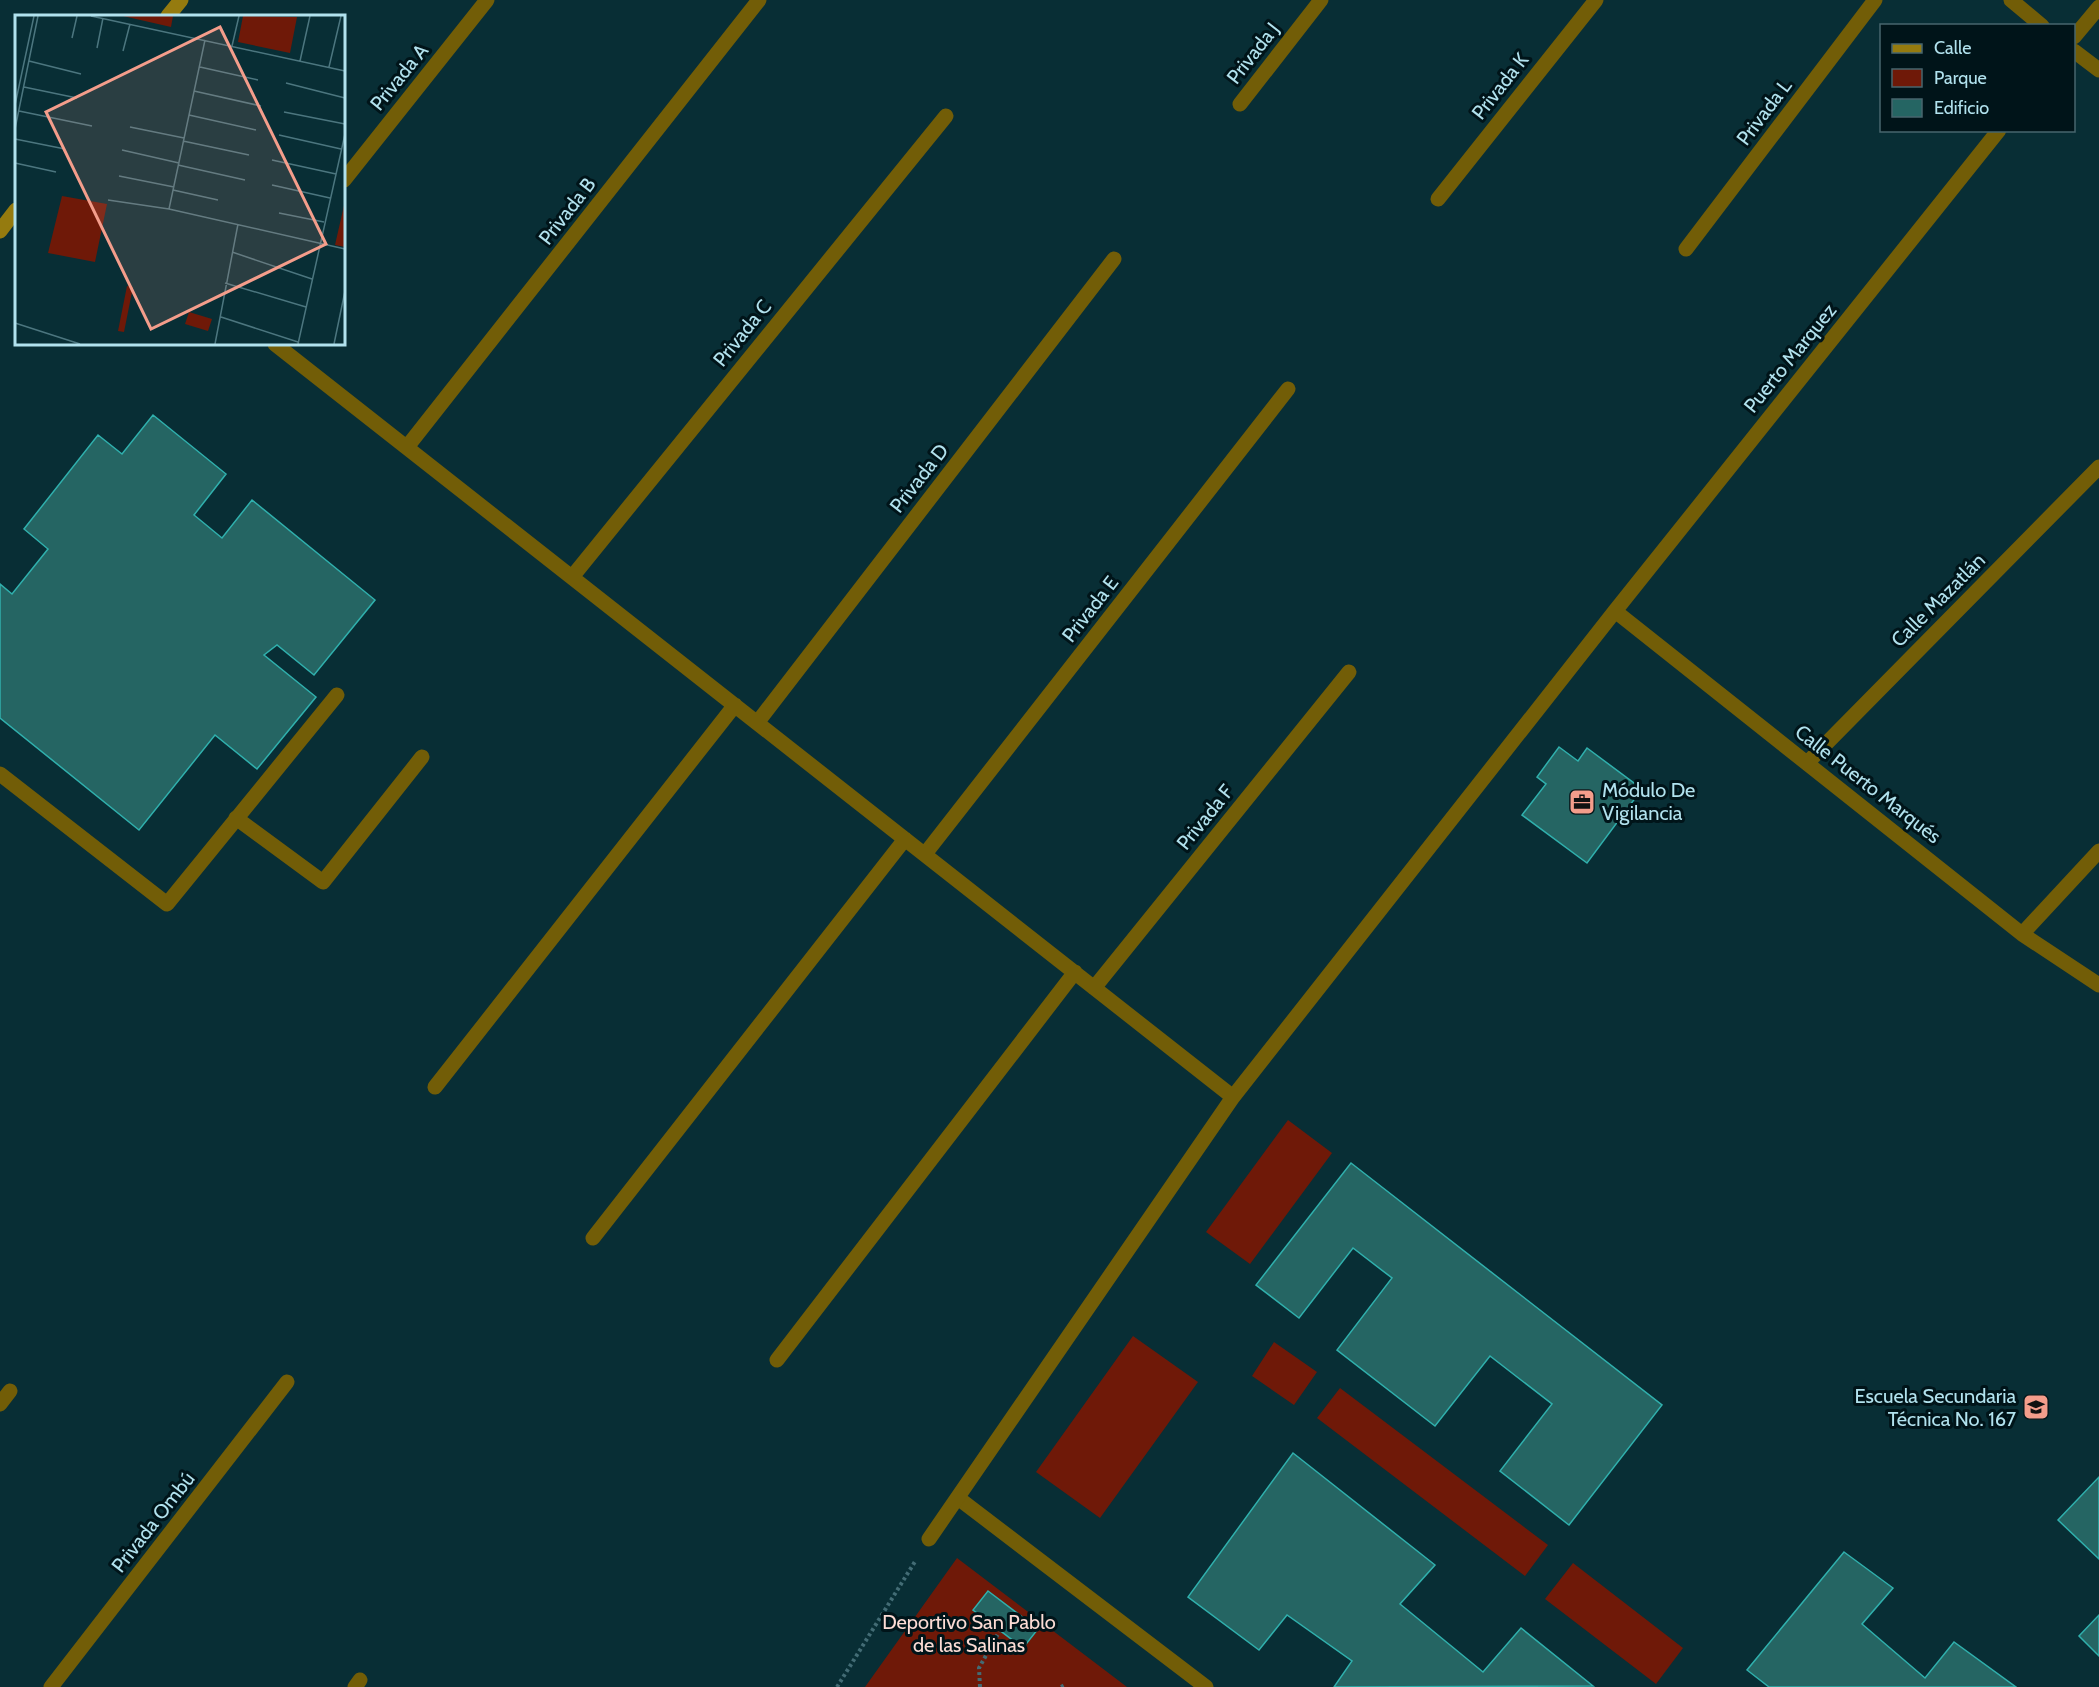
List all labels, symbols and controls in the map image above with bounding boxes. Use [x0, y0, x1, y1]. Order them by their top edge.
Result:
inset map [15, 15, 345, 345]
street label: Privada J [1222, 17, 1284, 89]
legend [1880, 24, 2075, 132]
text: Calle [1934, 37, 1971, 59]
street label: Privada A [365, 38, 434, 115]
street label: Privada K [1467, 47, 1534, 124]
text: Parque [1934, 67, 1987, 89]
street label: Privada L [1731, 74, 1797, 150]
text: Edificio [1934, 97, 1989, 119]
street label: Privada B [533, 173, 601, 249]
street label: Privada C [708, 295, 776, 371]
street label: Puerto Marquez [1739, 299, 1841, 417]
street label: Privada D [885, 439, 953, 517]
street label: Calle Mazatlán [1886, 548, 1990, 652]
street label: Privada E [1057, 571, 1123, 647]
street label: Calle Puerto Marqués [1790, 720, 1946, 848]
place label: Módulo De Vigilancia [1602, 778, 1695, 825]
street label: Privada F [1171, 779, 1239, 854]
office icon: Módulo De Vigilancia [1567, 787, 1597, 817]
place label: Escuela Secundaria Técnica No. 167 [1855, 1384, 2016, 1431]
school or university icon: Escuela Secundaria Técnica No. 167 [2021, 1392, 2051, 1422]
street label: Privada Ombú [106, 1467, 200, 1577]
park label: Deportivo San Pablo de las Salinas [882, 1610, 1056, 1657]

